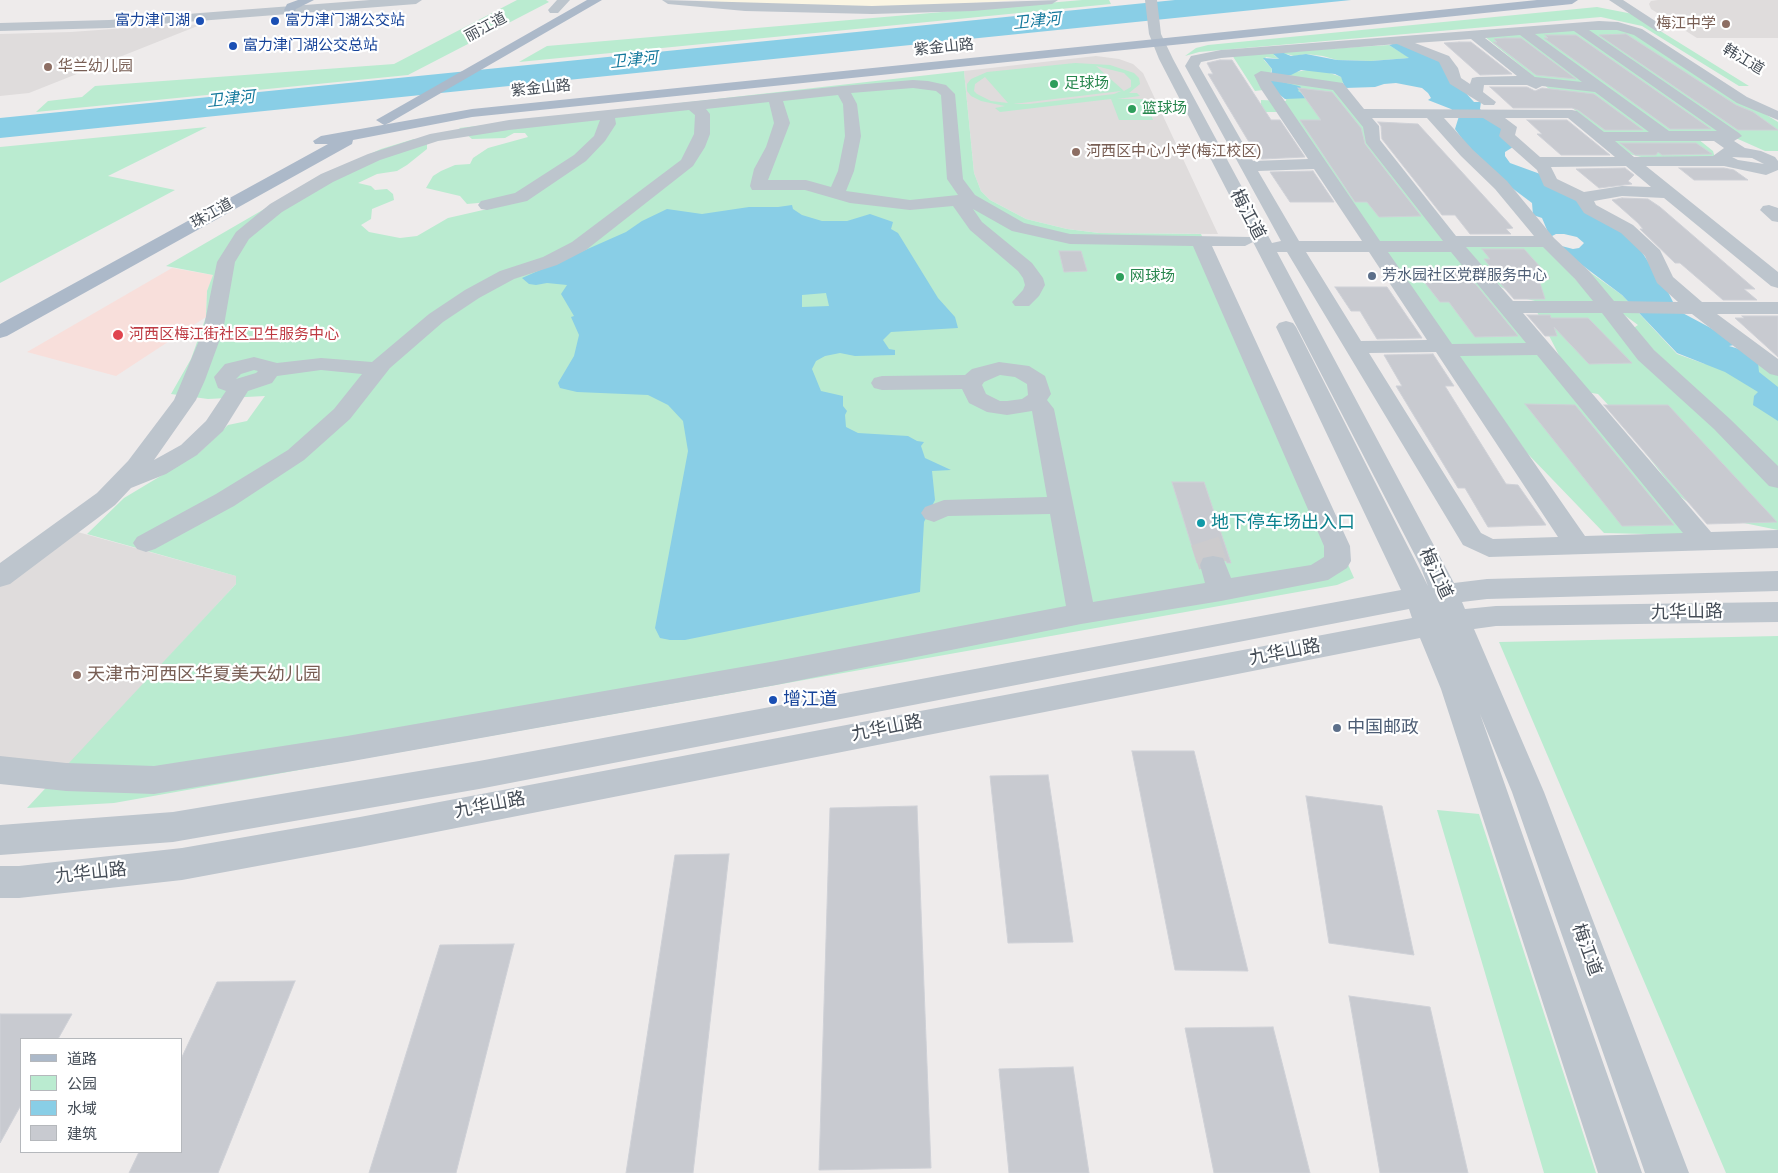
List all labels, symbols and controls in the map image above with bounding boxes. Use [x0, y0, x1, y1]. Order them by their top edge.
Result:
street label: 丽江道 [462, 9, 510, 47]
water label: 卫津河 [1012, 10, 1062, 34]
place label: 富力津门湖 [115, 12, 190, 30]
place label: 富力津门湖公交站 [285, 12, 405, 30]
marker: 富力津门湖 [194, 15, 206, 27]
marker: 富力津门湖公交站 [269, 15, 281, 27]
place label: 梅江中学 [1656, 15, 1716, 33]
marker: 梅江中学 [1720, 18, 1732, 30]
street label: 紫金山路 [913, 36, 975, 60]
place label: 富力津门湖公交总站 [243, 37, 378, 55]
marker: 富力津门湖公交总站 [227, 40, 239, 52]
street label: 韩江道 [1719, 41, 1767, 79]
water label: 卫津河 [609, 49, 659, 73]
place label: 华兰幼儿园 [58, 58, 133, 76]
marker: 华兰幼儿园 [42, 61, 54, 73]
place label: 足球场 [1064, 75, 1109, 93]
street label: 紫金山路 [510, 77, 572, 101]
marker: 足球场 [1048, 78, 1060, 90]
water label: 卫津河 [206, 88, 256, 112]
place label: 篮球场 [1142, 100, 1187, 118]
marker: 篮球场 [1126, 103, 1138, 115]
place label: 河西区中心小学(梅江校区) [1086, 143, 1261, 161]
marker: 河西区中心小学(梅江校区) [1070, 146, 1082, 158]
street label: 梅江道 [1225, 186, 1269, 244]
street label: 珠江道 [188, 195, 236, 233]
place label: 芳水园社区党群服务中心 [1382, 267, 1547, 285]
place label: 网球场 [1130, 268, 1175, 286]
marker: 芳水园社区党群服务中心 [1366, 270, 1378, 282]
marker: 网球场 [1114, 271, 1126, 283]
place label: 河西区梅江街社区卫生服务中心 [129, 326, 339, 344]
marker: 河西区梅江街社区卫生服务中心 [111, 328, 125, 342]
place label: 地下停车场出入口 [1211, 512, 1355, 534]
marker: 地下停车场出入口 [1195, 517, 1207, 529]
street label: 梅江道 [1414, 545, 1456, 603]
street label: 九华山路 [1651, 602, 1723, 624]
street label: 九华山路 [1248, 636, 1322, 670]
place label: 天津市河西区华夏美天幼儿园 [87, 664, 321, 686]
marker: 天津市河西区华夏美天幼儿园 [71, 669, 83, 681]
place label: 增江道 [783, 689, 837, 711]
marker: 增江道 [767, 694, 779, 706]
street label: 九华山路 [850, 712, 924, 746]
place label: 中国邮政 [1347, 717, 1419, 739]
marker: 中国邮政 [1331, 722, 1343, 734]
street label: 九华山路 [453, 789, 527, 823]
street label: 九华山路 [54, 859, 128, 889]
street label: 梅江道 [1567, 921, 1605, 979]
legend [20, 1038, 182, 1153]
text: 道路 [67, 1050, 97, 1068]
text: 公园 [67, 1075, 97, 1093]
text: 水域 [67, 1100, 97, 1118]
text: 建筑 [67, 1125, 97, 1143]

